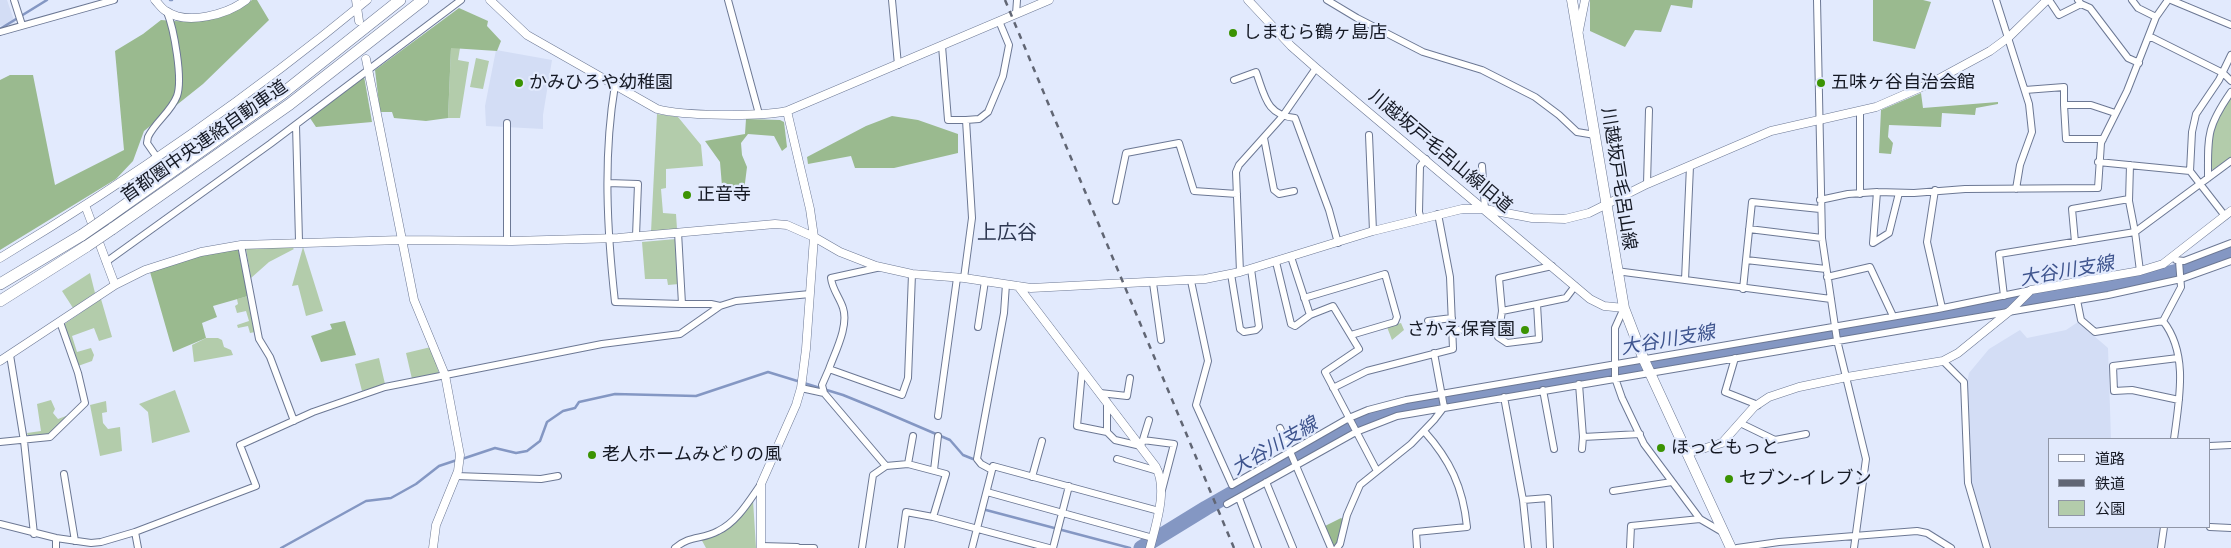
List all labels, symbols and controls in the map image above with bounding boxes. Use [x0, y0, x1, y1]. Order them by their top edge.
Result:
place label: しまむら鶴ヶ島店 [1243, 22, 1387, 44]
marker: しまむら鶴ヶ島店 [1227, 27, 1239, 39]
place label: かみひろや幼稚園 [529, 72, 673, 94]
place label: 五味ヶ谷自治会館 [1831, 72, 1975, 94]
street label: 首都圏中央連絡自動車道 [118, 76, 292, 208]
marker: かみひろや幼稚園 [513, 77, 525, 89]
marker: 五味ヶ谷自治会館 [1815, 77, 1827, 89]
street label: 川越坂戸毛呂山線旧道 [1364, 86, 1516, 218]
street label: 川越坂戸毛呂山線 [1596, 106, 1640, 252]
place label: 正音寺 [697, 184, 751, 206]
marker: 正音寺 [681, 189, 693, 201]
district label: 上広谷 [977, 222, 1037, 246]
water label: 大谷川支線 [2018, 253, 2116, 291]
place label: さかえ保育園 [1407, 319, 1515, 341]
water label: 大谷川支線 [1619, 322, 1717, 360]
marker: さかえ保育園 [1519, 324, 1531, 336]
water label: 大谷川支線 [1228, 413, 1322, 481]
place label: ほっともっと [1671, 437, 1779, 459]
legend [2048, 438, 2211, 528]
marker: ほっともっと [1655, 442, 1667, 454]
place label: 老人ホームみどりの風 [602, 444, 782, 466]
marker: 老人ホームみどりの風 [586, 449, 598, 461]
text: 道路 [2095, 450, 2125, 468]
place label: セブン-イレブン [1739, 468, 1871, 490]
marker: セブン-イレブン [1723, 473, 1735, 485]
text: 鉄道 [2095, 475, 2125, 493]
text: 公園 [2095, 500, 2125, 518]

